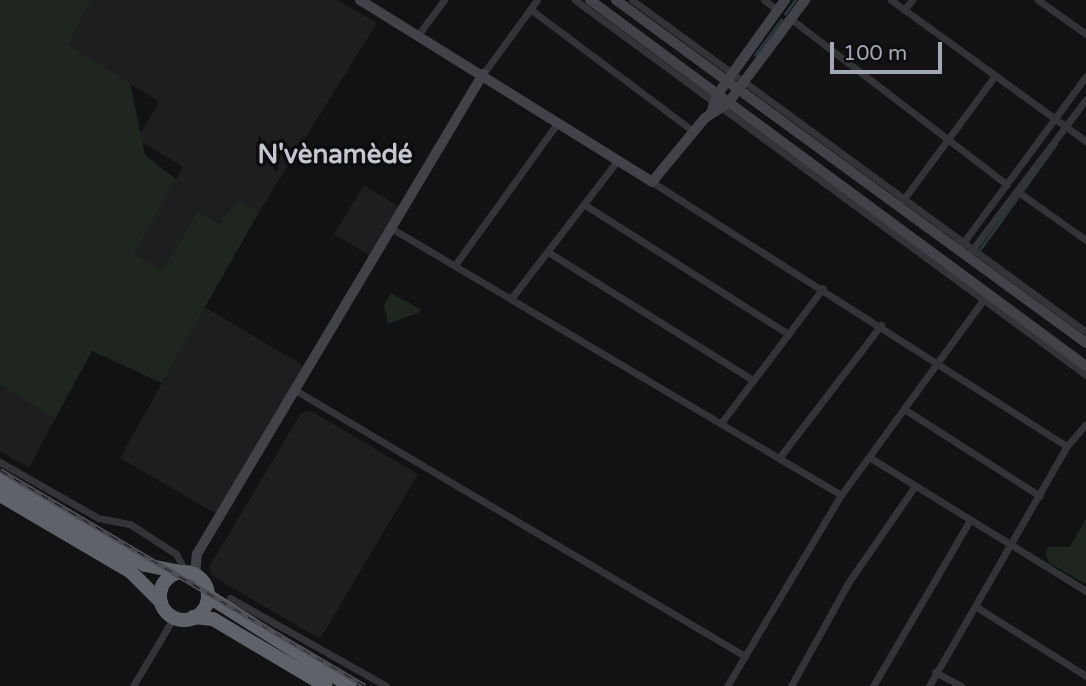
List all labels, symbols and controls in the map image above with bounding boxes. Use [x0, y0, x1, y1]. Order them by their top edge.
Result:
scale bar [834, 28, 946, 72]
text: 100 m [843, 41, 907, 66]
district label: N'vènamèdé [257, 139, 413, 171]

